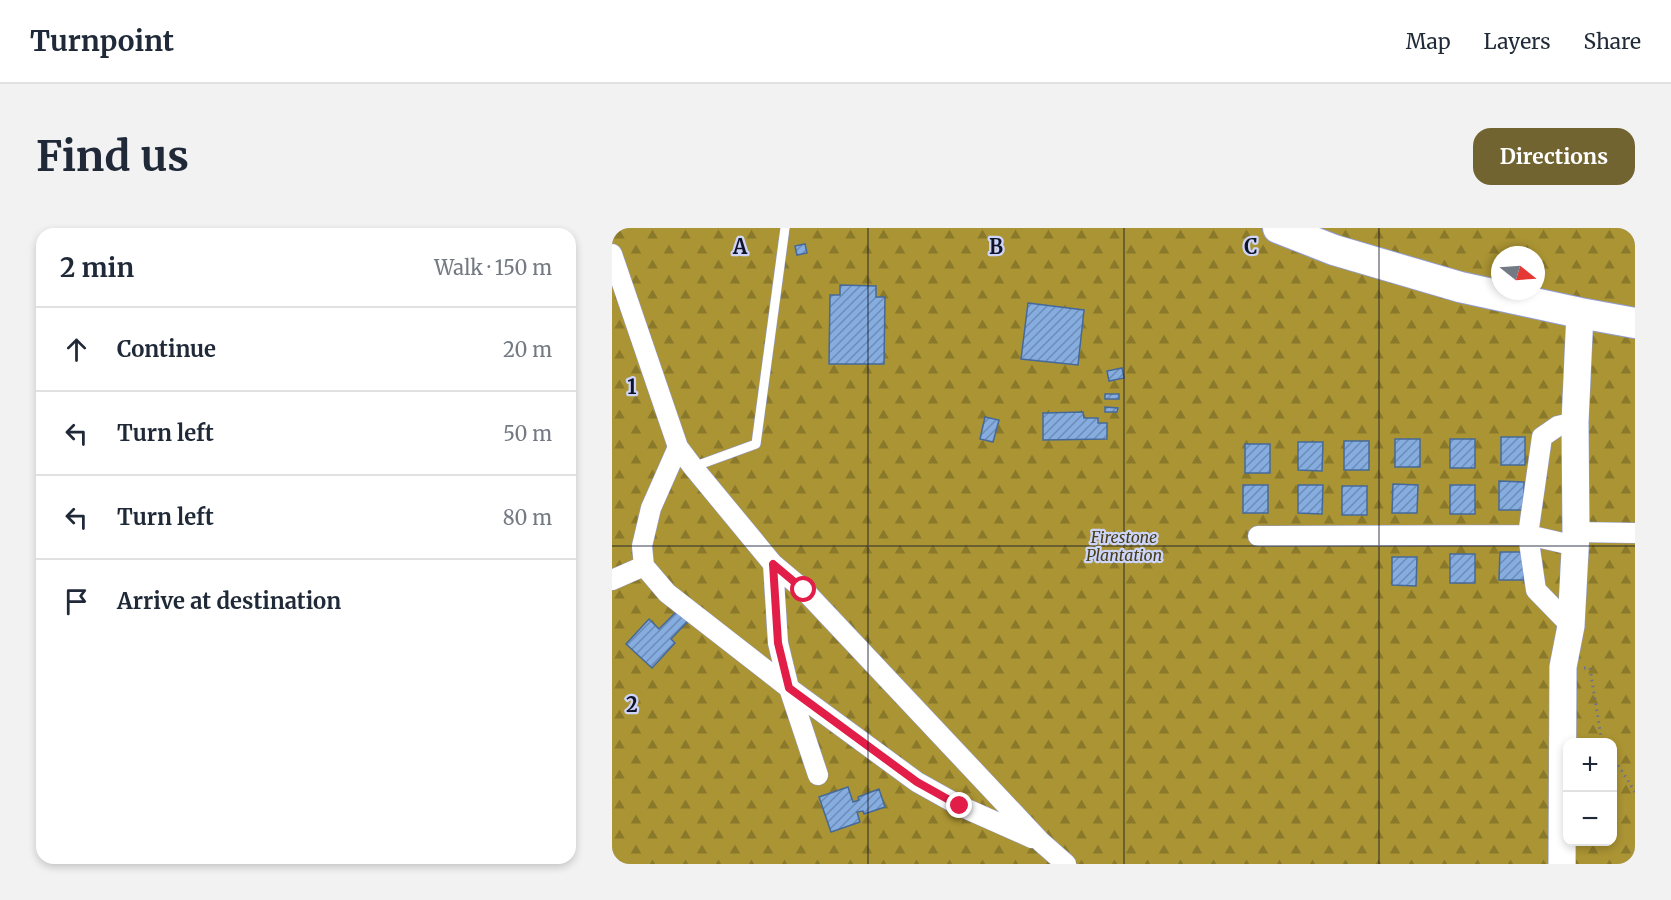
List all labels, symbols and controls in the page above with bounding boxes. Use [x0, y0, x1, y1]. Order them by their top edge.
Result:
text: Turnpoint [30, 23, 174, 59]
text: Map [1406, 28, 1451, 55]
text: Layers [1484, 28, 1551, 55]
text: Share [1584, 28, 1641, 55]
button: Directions [1473, 128, 1635, 185]
text: Find us [36, 130, 189, 182]
text: A [732, 234, 748, 259]
text: B [989, 234, 1003, 259]
text: C [1244, 234, 1258, 259]
north arrow [1491, 246, 1545, 300]
text: 2 min [60, 251, 134, 284]
text: Walk · 150 m [434, 255, 552, 280]
icon: ahead [60, 333, 93, 366]
text: Continue [117, 335, 216, 363]
text: 20 m [503, 337, 552, 362]
text: 1 [627, 374, 637, 399]
icon: left [60, 417, 93, 450]
text: Turn left [117, 419, 214, 447]
text: 50 m [503, 421, 552, 446]
icon: left [60, 501, 93, 534]
text: Turn left [117, 503, 214, 531]
text: 80 m [503, 505, 552, 530]
park label: Firestone Plantation [1086, 527, 1162, 565]
route start [790, 576, 816, 602]
icon: arrive [60, 585, 93, 618]
text: Arrive at destination [117, 587, 341, 615]
text: 2 [626, 692, 638, 717]
map controls [1563, 738, 1617, 846]
button: + [1563, 738, 1617, 792]
route end [946, 792, 972, 818]
button: − [1563, 792, 1617, 846]

